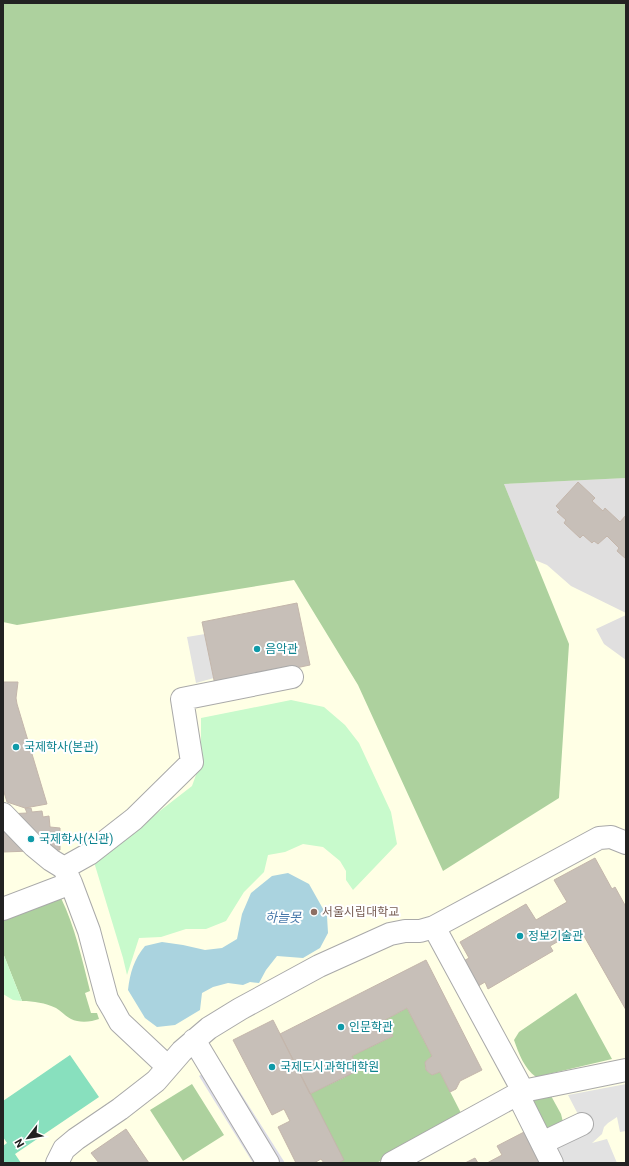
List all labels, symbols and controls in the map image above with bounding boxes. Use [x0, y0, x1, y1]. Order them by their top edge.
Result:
place label: 음악관 [265, 642, 298, 656]
marker: 음악관 [252, 644, 262, 654]
place label: 국제학사(본관) [24, 740, 99, 754]
marker: 국제학사(본관) [11, 742, 21, 752]
place label: 국제학사(신관) [39, 832, 114, 846]
marker: 국제학사(신관) [26, 834, 36, 844]
place label: 서울시립대학교 [322, 905, 399, 919]
marker: 서울시립대학교 [309, 907, 319, 917]
water label: 하늘못 [265, 910, 302, 925]
place label: 정보기술관 [528, 929, 583, 943]
marker: 정보기술관 [515, 931, 525, 941]
place label: 인문학관 [349, 1020, 393, 1034]
marker: 인문학관 [336, 1022, 346, 1032]
place label: 국제도시과학대학원 [280, 1060, 379, 1074]
marker: 국제도시과학대학원 [267, 1062, 277, 1072]
north arrow [8, 1118, 48, 1158]
text: N [12, 1136, 27, 1150]

